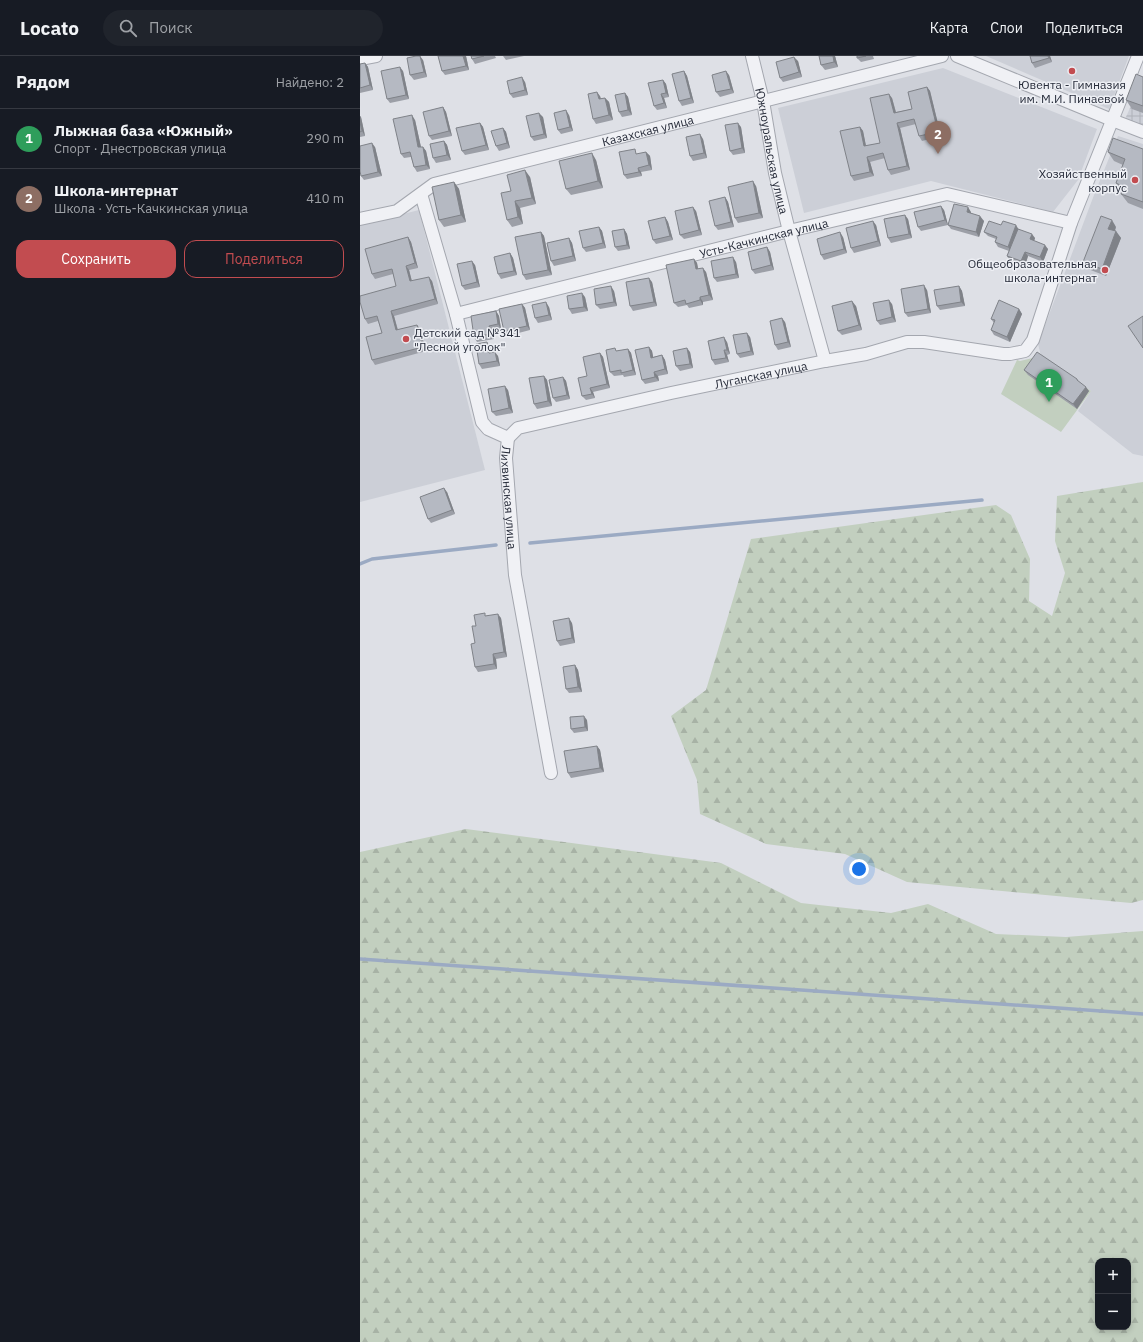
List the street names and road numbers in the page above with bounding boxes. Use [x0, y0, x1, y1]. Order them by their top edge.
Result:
street label: Южноуральская улица [753, 86, 792, 216]
street label: Казахская улица [600, 111, 696, 149]
street label: Усть-Качкинская улица [698, 214, 830, 261]
street label: Луганская улица [713, 357, 809, 391]
street label: Лихвинская улица [498, 445, 521, 550]

